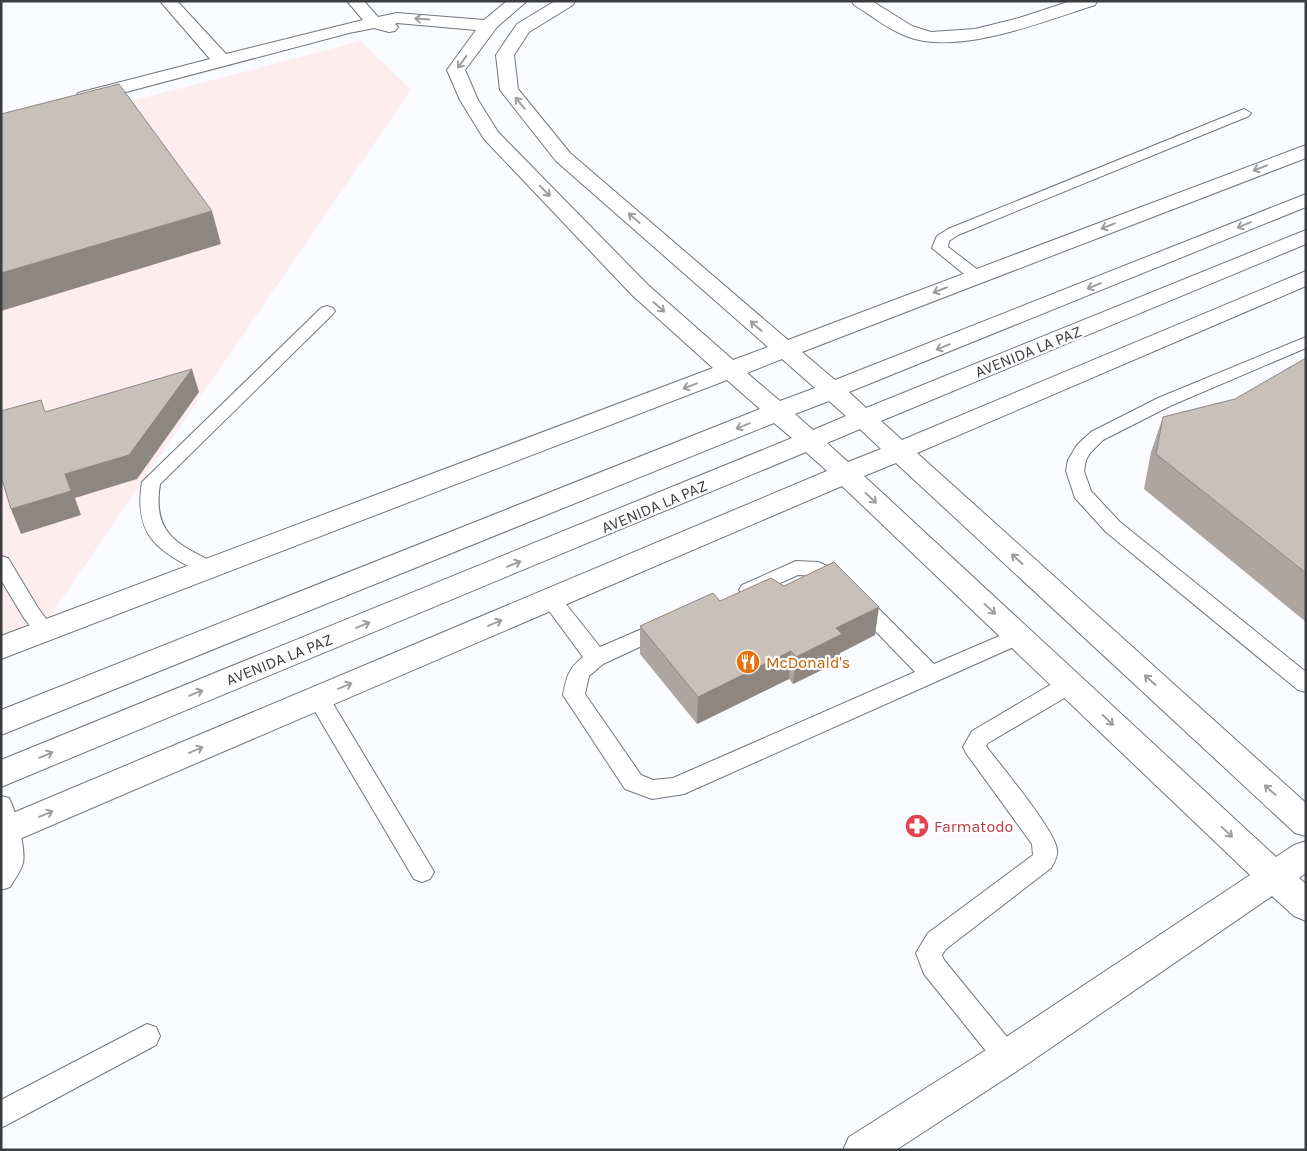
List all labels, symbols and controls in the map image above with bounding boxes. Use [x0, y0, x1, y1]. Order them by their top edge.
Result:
one-way arrow [414, 15, 430, 24]
one-way arrow [457, 54, 467, 68]
one-way arrow [514, 97, 525, 110]
one-way arrow [1253, 164, 1268, 173]
one-way arrow [539, 185, 551, 198]
one-way arrow [627, 213, 640, 224]
one-way arrow [1237, 221, 1253, 230]
one-way arrow [1101, 222, 1116, 231]
one-way arrow [1087, 282, 1102, 291]
one-way arrow [933, 285, 948, 295]
one-way arrow [653, 301, 666, 313]
one-way arrow [749, 320, 762, 331]
street label: AVENIDA LA PAZ [972, 321, 1084, 381]
one-way arrow [936, 342, 951, 352]
one-way arrow [683, 382, 699, 391]
one-way arrow [736, 422, 751, 431]
street label: AVENIDA LA PAZ [598, 476, 710, 537]
one-way arrow [865, 492, 877, 504]
one-way arrow [1010, 553, 1023, 565]
one-way arrow [506, 559, 521, 568]
one-way arrow [983, 603, 996, 615]
one-way arrow [487, 617, 502, 627]
one-way arrow [355, 620, 370, 630]
street label: AVENIDA LA PAZ [223, 629, 335, 689]
restaurant icon: McDonald's [735, 649, 761, 675]
place label: McDonald's [766, 653, 850, 672]
one-way arrow [1143, 674, 1156, 686]
one-way arrow [337, 681, 352, 691]
one-way arrow [188, 688, 203, 697]
one-way arrow [1102, 714, 1115, 726]
one-way arrow [188, 745, 203, 755]
one-way arrow [38, 750, 53, 760]
one-way arrow [1263, 784, 1276, 796]
one-way arrow [38, 808, 53, 818]
pharmacy icon: Farmatodo [904, 813, 930, 839]
place label: Farmatodo [934, 817, 1013, 836]
one-way arrow [1220, 826, 1233, 838]

